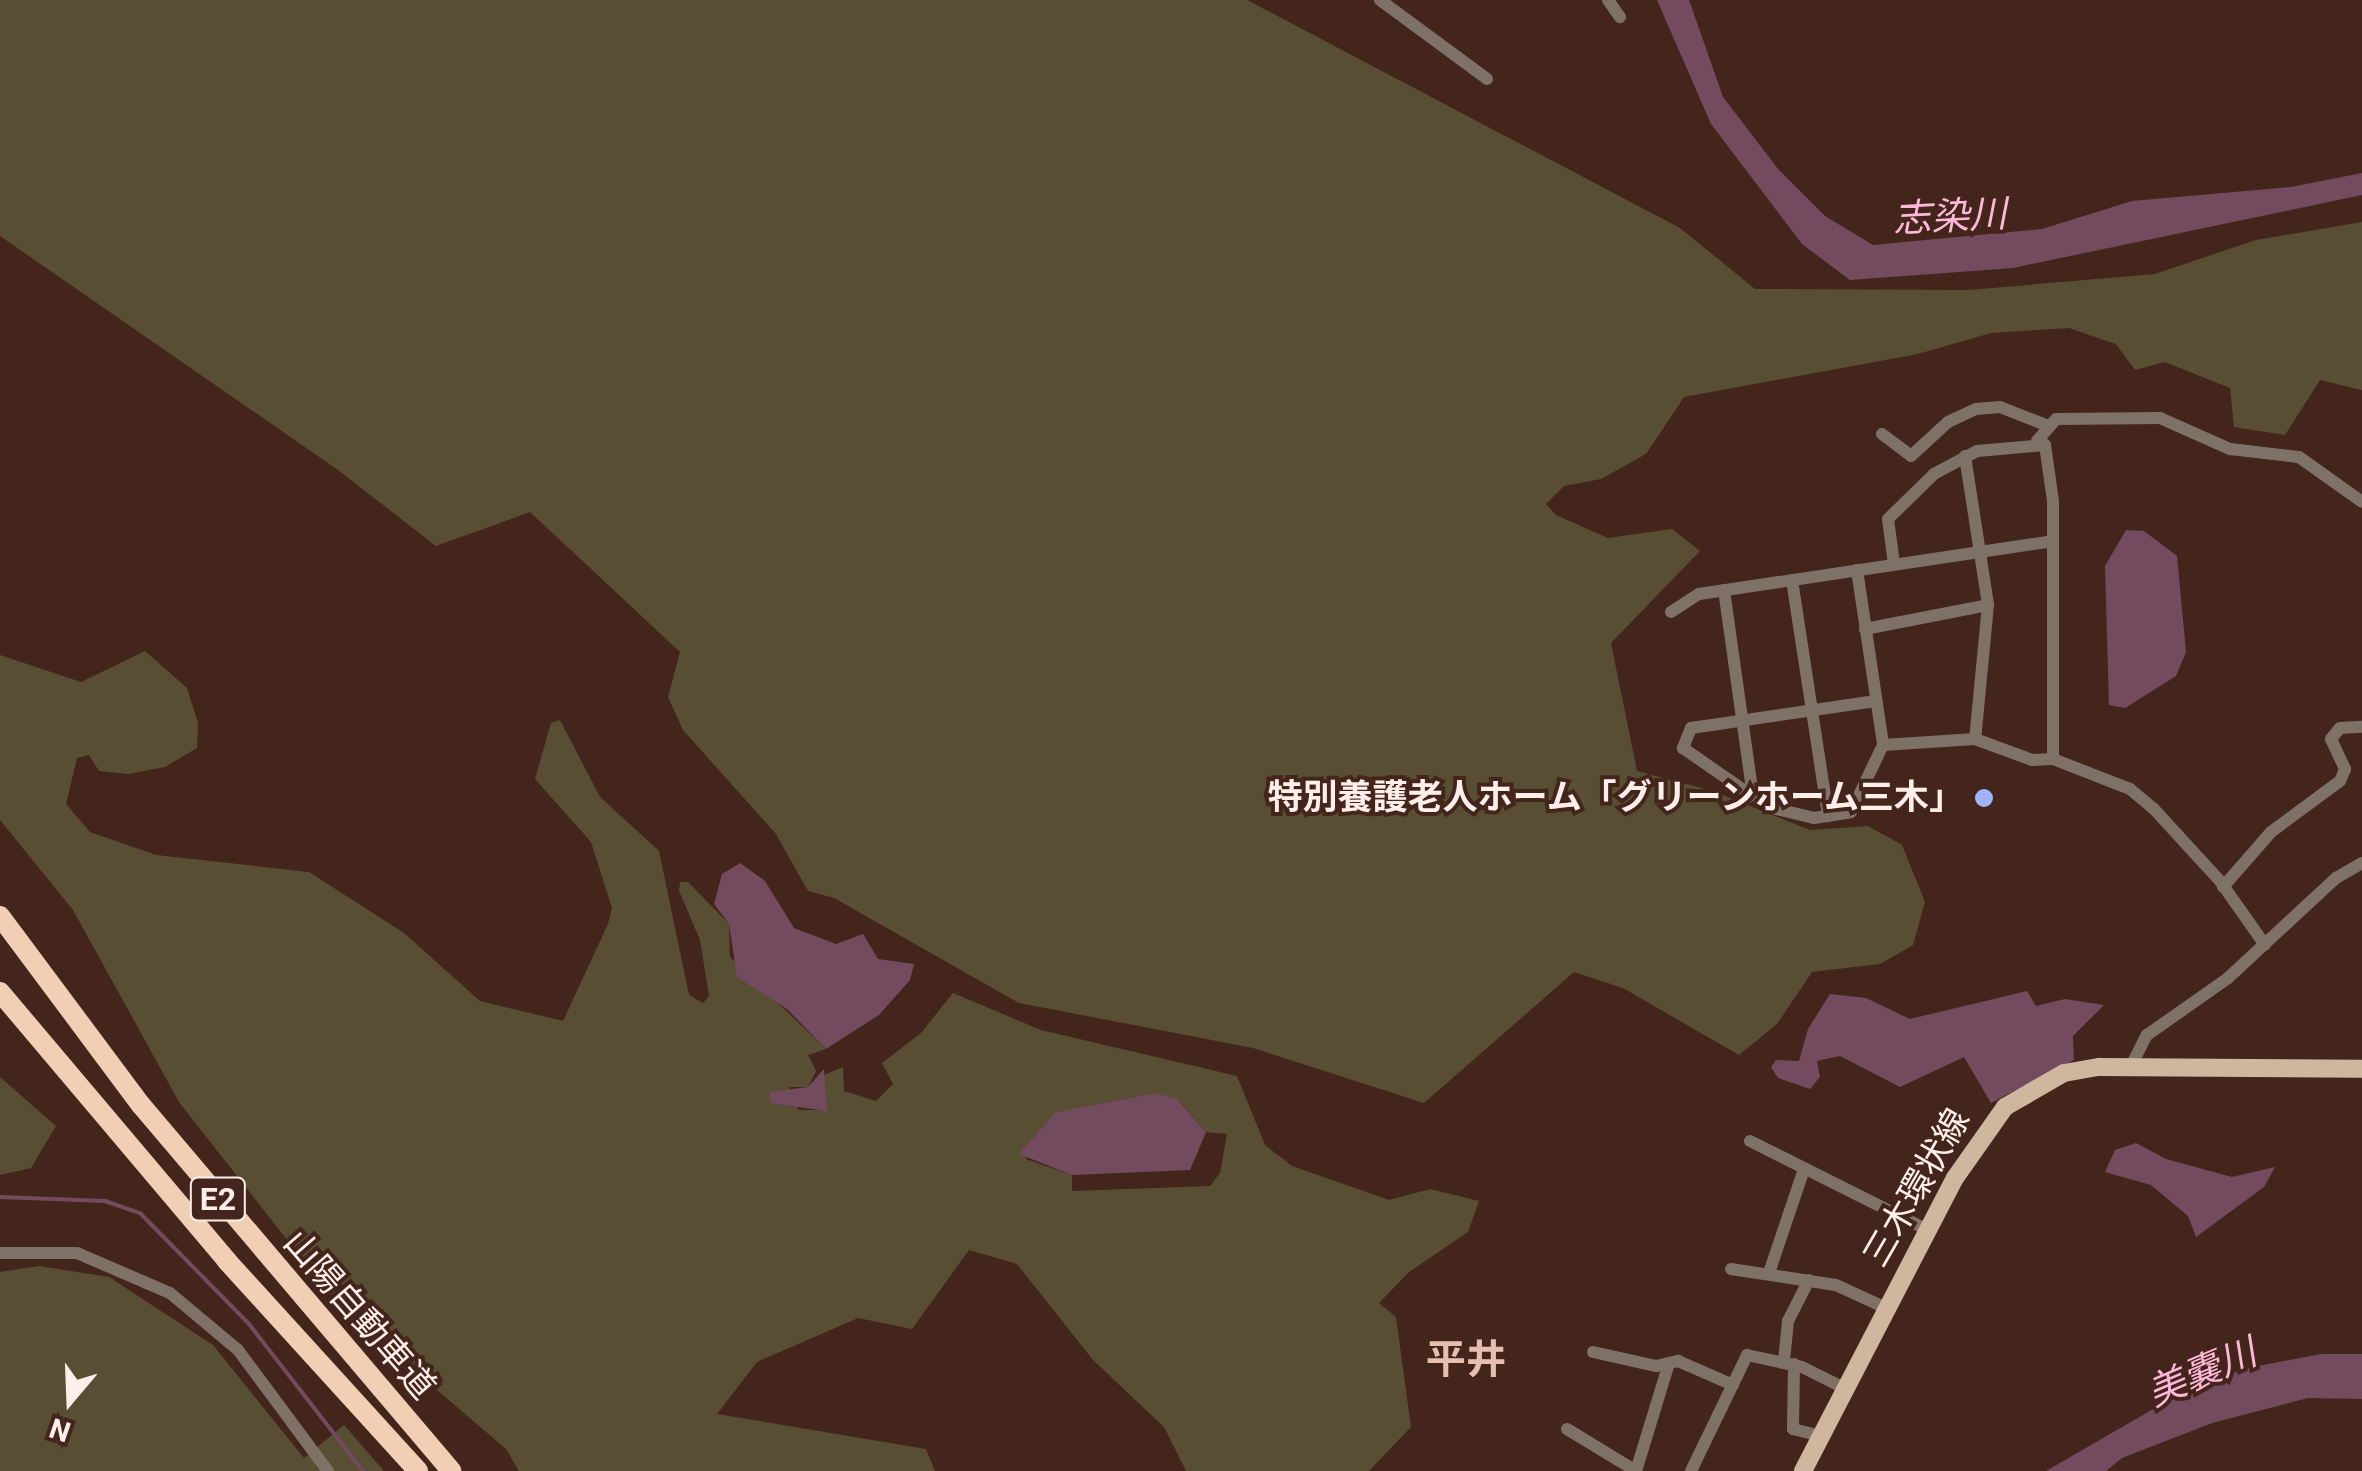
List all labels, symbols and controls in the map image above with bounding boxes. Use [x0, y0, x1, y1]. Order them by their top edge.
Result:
water label: 志染川 [1892, 191, 2008, 243]
place label: 特別養護老人ホーム「グリーンホーム三木」 [1264, 777, 1964, 819]
marker: 特別養護老人ホーム「グリーンホーム三木」 [1973, 787, 1995, 809]
street label: 三木環状線 [1855, 1102, 1979, 1274]
road number: E2 [188, 1172, 248, 1226]
street label: 山陽自動車道 [274, 1222, 444, 1408]
water label: 美嚢川 [2141, 1330, 2263, 1416]
district label: 平井 [1426, 1336, 1506, 1384]
north arrow [20, 1351, 120, 1451]
text: N [45, 1411, 75, 1449]

